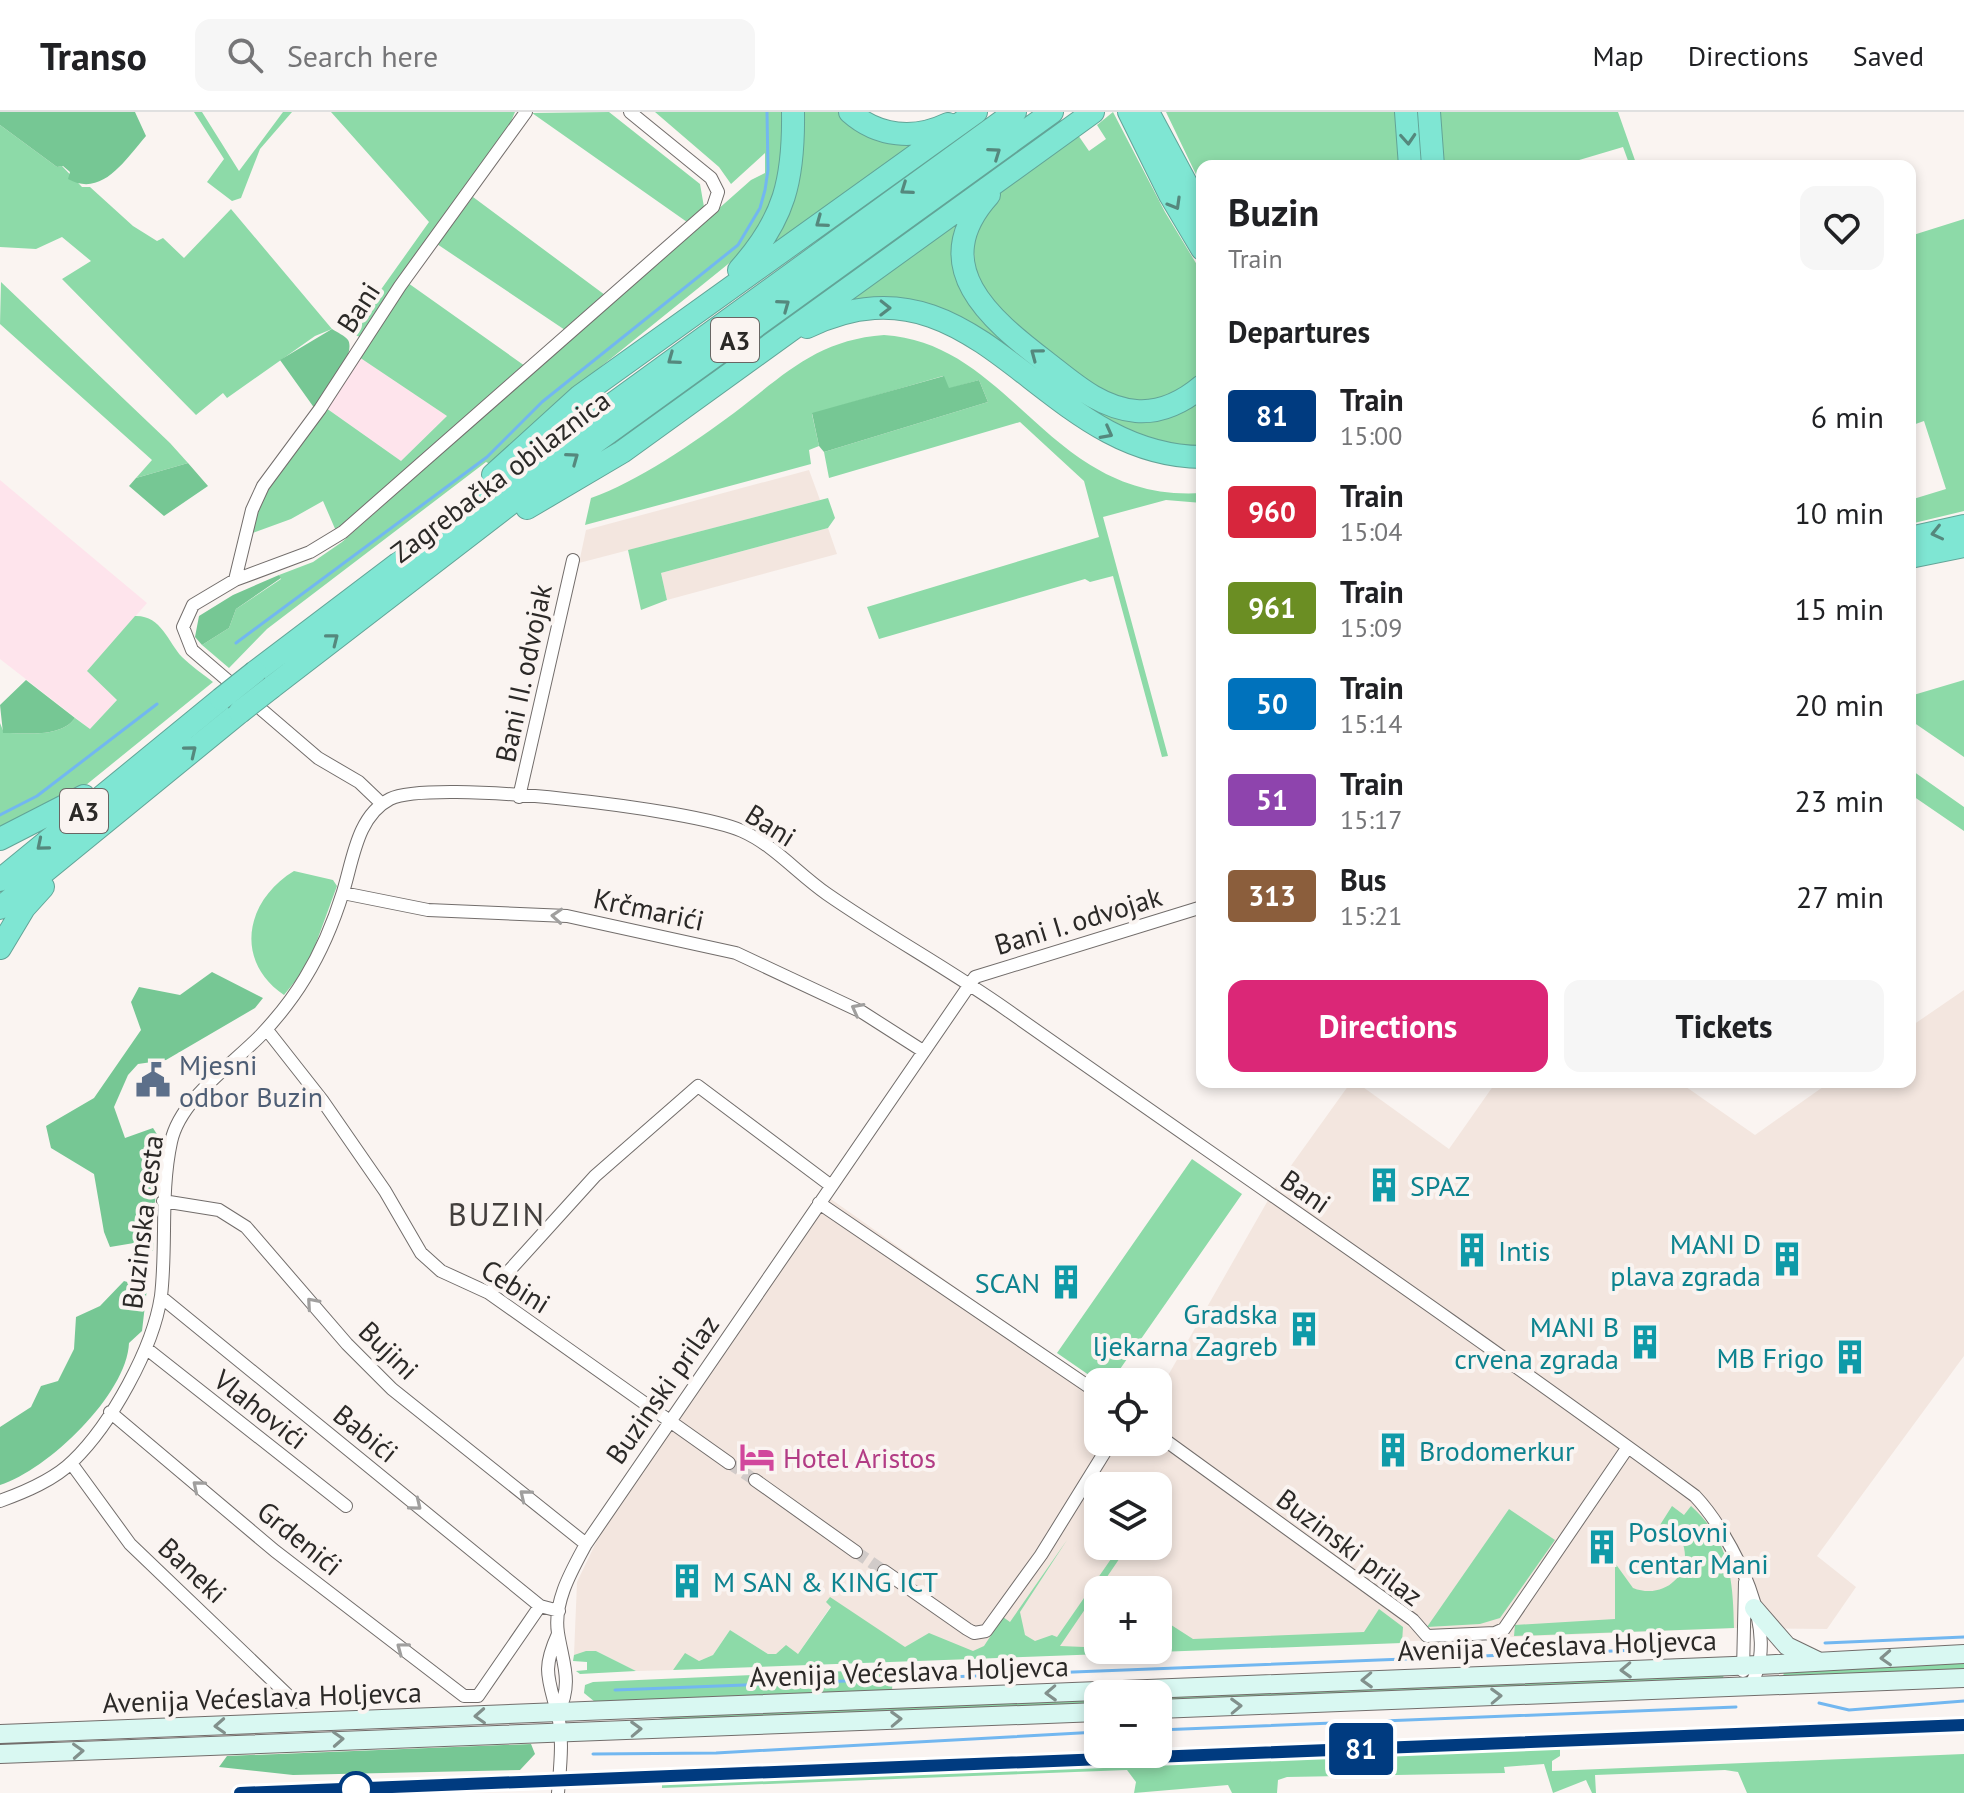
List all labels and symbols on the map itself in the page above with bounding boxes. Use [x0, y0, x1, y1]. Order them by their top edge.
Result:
one-way arrow [1399, 133, 1416, 146]
one-way arrow [986, 148, 1000, 163]
one-way arrow [900, 180, 914, 194]
one-way arrow [1165, 195, 1181, 210]
one-way arrow [816, 213, 830, 227]
street label: Bani [328, 275, 388, 339]
one-way arrow [775, 300, 789, 314]
one-way arrow [879, 300, 892, 317]
road number: A3 [711, 318, 759, 362]
one-way arrow [667, 349, 681, 363]
one-way arrow [1030, 350, 1045, 364]
street label: Zagrebačka obilaznica [383, 381, 617, 571]
one-way arrow [1099, 424, 1114, 439]
one-way arrow [565, 453, 579, 467]
one-way arrow [1931, 523, 1944, 540]
street label: Bani II. odvojak [486, 580, 560, 765]
one-way arrow [325, 635, 339, 649]
one-way arrow [181, 746, 196, 761]
road number: A3 [60, 789, 108, 833]
street label: Bani [739, 795, 803, 855]
one-way arrow [37, 835, 51, 850]
street label: Bani I. odvojak [990, 877, 1167, 963]
street label: Krčmarići [590, 879, 708, 939]
one-way arrow [550, 908, 563, 925]
one-way arrow [850, 1004, 865, 1019]
place label: Mjesni odbor Buzin [179, 1046, 323, 1115]
public building icon: Mjesni odbor Buzin [134, 1061, 172, 1099]
street label: Buzinska cesta [113, 1133, 171, 1311]
street label: Bani [1274, 1161, 1338, 1221]
building icon: SPAZ [1365, 1166, 1403, 1204]
place label: SPAZ [1410, 1167, 1470, 1204]
district label: BUZIN [448, 1193, 546, 1235]
place label: MANI D plava zgrada [1610, 1225, 1761, 1294]
building icon: Intis [1453, 1231, 1491, 1269]
place label: Intis [1498, 1232, 1550, 1269]
building icon: MANI D plava zgrada [1768, 1240, 1806, 1278]
street label: Cebini [475, 1251, 557, 1321]
building icon: SCAN [1047, 1263, 1085, 1301]
place label: SCAN [975, 1264, 1040, 1301]
place label: Gradska ljekarna Zagreb [1093, 1295, 1278, 1364]
one-way arrow [307, 1298, 322, 1313]
street label: Buzinski prilaz [597, 1307, 727, 1471]
place label: MANI B crvena zgrada [1454, 1308, 1619, 1377]
building icon: Gradska ljekarna Zagreb [1285, 1310, 1323, 1348]
street label: Bujini [351, 1313, 427, 1387]
building icon: MANI B crvena zgrada [1626, 1323, 1664, 1361]
building icon: MB Frigo [1831, 1338, 1869, 1376]
place label: MB Frigo [1716, 1339, 1824, 1376]
street label: Vlahovići [206, 1360, 315, 1457]
street label: Babići [326, 1396, 406, 1470]
building icon: Brodomerkur [1374, 1431, 1412, 1469]
place label: Brodomerkur [1419, 1432, 1575, 1469]
hotel icon: Hotel Aristos [738, 1438, 776, 1476]
place label: Hotel Aristos [783, 1439, 936, 1476]
street label: Buzinski prilaz [1269, 1480, 1431, 1614]
one-way arrow [193, 1481, 208, 1496]
one-way arrow [519, 1491, 534, 1505]
street label: Grdenići [250, 1493, 350, 1583]
one-way arrow [407, 1496, 422, 1510]
place label: Poslovni centar Mani [1628, 1513, 1769, 1582]
building icon: Poslovni centar Mani [1583, 1528, 1621, 1566]
street label: Baneki [151, 1529, 235, 1611]
building icon: M SAN & KING ICT [668, 1562, 706, 1600]
place label: M SAN & KING ICT [713, 1563, 938, 1600]
street label: Avenija Većeslava Holjevca [1397, 1621, 1717, 1669]
one-way arrow [396, 1644, 411, 1658]
street label: Avenija Većeslava Holjevca [749, 1647, 1069, 1695]
one-way arrow [1879, 1650, 1892, 1667]
one-way arrow [1619, 1661, 1632, 1678]
one-way arrow [1360, 1671, 1373, 1688]
street label: Avenija Većeslava Holjevca [102, 1673, 422, 1721]
one-way arrow [1044, 1684, 1057, 1701]
one-way arrow [1490, 1688, 1503, 1705]
one-way arrow [1230, 1698, 1243, 1715]
one-way arrow [473, 1708, 486, 1725]
one-way arrow [890, 1711, 903, 1728]
one-way arrow [213, 1717, 226, 1734]
one-way arrow [630, 1721, 643, 1738]
line badge: 81 [1325, 1723, 1397, 1775]
one-way arrow [332, 1731, 345, 1748]
one-way arrow [72, 1742, 85, 1759]
unlabelled marker [339, 1772, 373, 1793]

